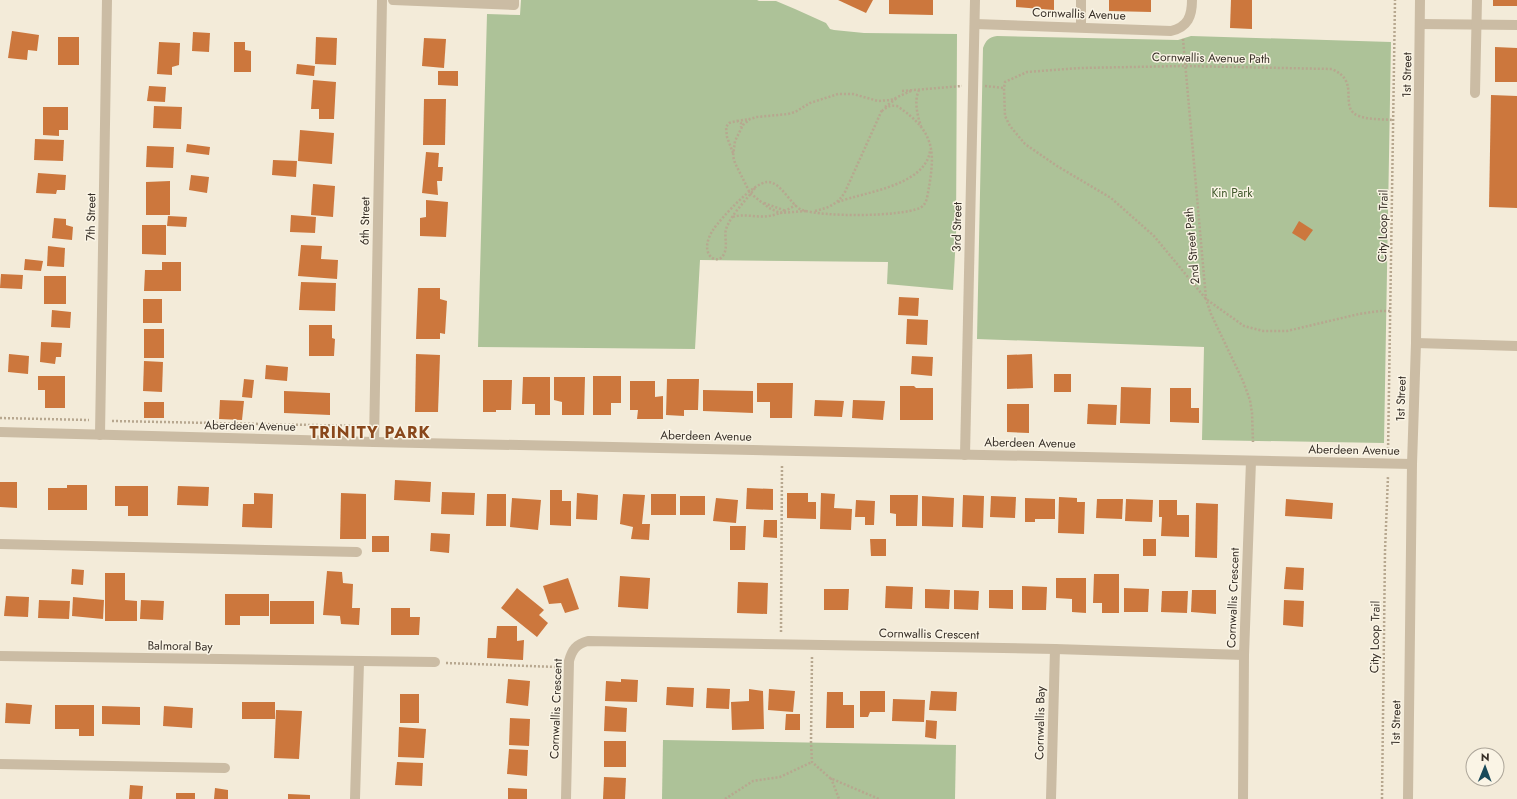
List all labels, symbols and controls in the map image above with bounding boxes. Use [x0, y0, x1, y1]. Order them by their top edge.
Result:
street label: Cornwallis Avenue [1032, 3, 1126, 25]
street label: Cornwallis Avenue Path [1152, 48, 1270, 68]
street label: 1st Street [1398, 52, 1416, 98]
park label: Kin Park [1211, 184, 1253, 202]
street label: City Loop Trail [1373, 190, 1393, 262]
street label: 7th Street [82, 193, 100, 241]
street label: 6th Street [356, 197, 374, 245]
street label: 3rd Street [948, 202, 966, 252]
street label: 2nd Street Path [1180, 207, 1204, 285]
street label: 1st Street [1391, 376, 1411, 422]
street label: Aberdeen Avenue [204, 416, 296, 436]
district label: TRINITY PARK [309, 421, 431, 444]
street label: Aberdeen Avenue [660, 426, 752, 446]
street label: Aberdeen Avenue [984, 433, 1076, 453]
street label: Aberdeen Avenue [1308, 440, 1400, 460]
street label: Cornwallis Crescent [1222, 547, 1244, 648]
street label: City Loop Trail [1365, 601, 1385, 673]
street label: Cornwallis Crescent [879, 624, 979, 644]
street label: Balmoral Bay [147, 636, 213, 656]
street label: Cornwallis Crescent [545, 658, 567, 759]
street label: Cornwallis Bay [1030, 685, 1050, 760]
street label: 1st Street [1387, 700, 1405, 746]
north arrow [1465, 747, 1505, 787]
text: N [1481, 749, 1490, 765]

